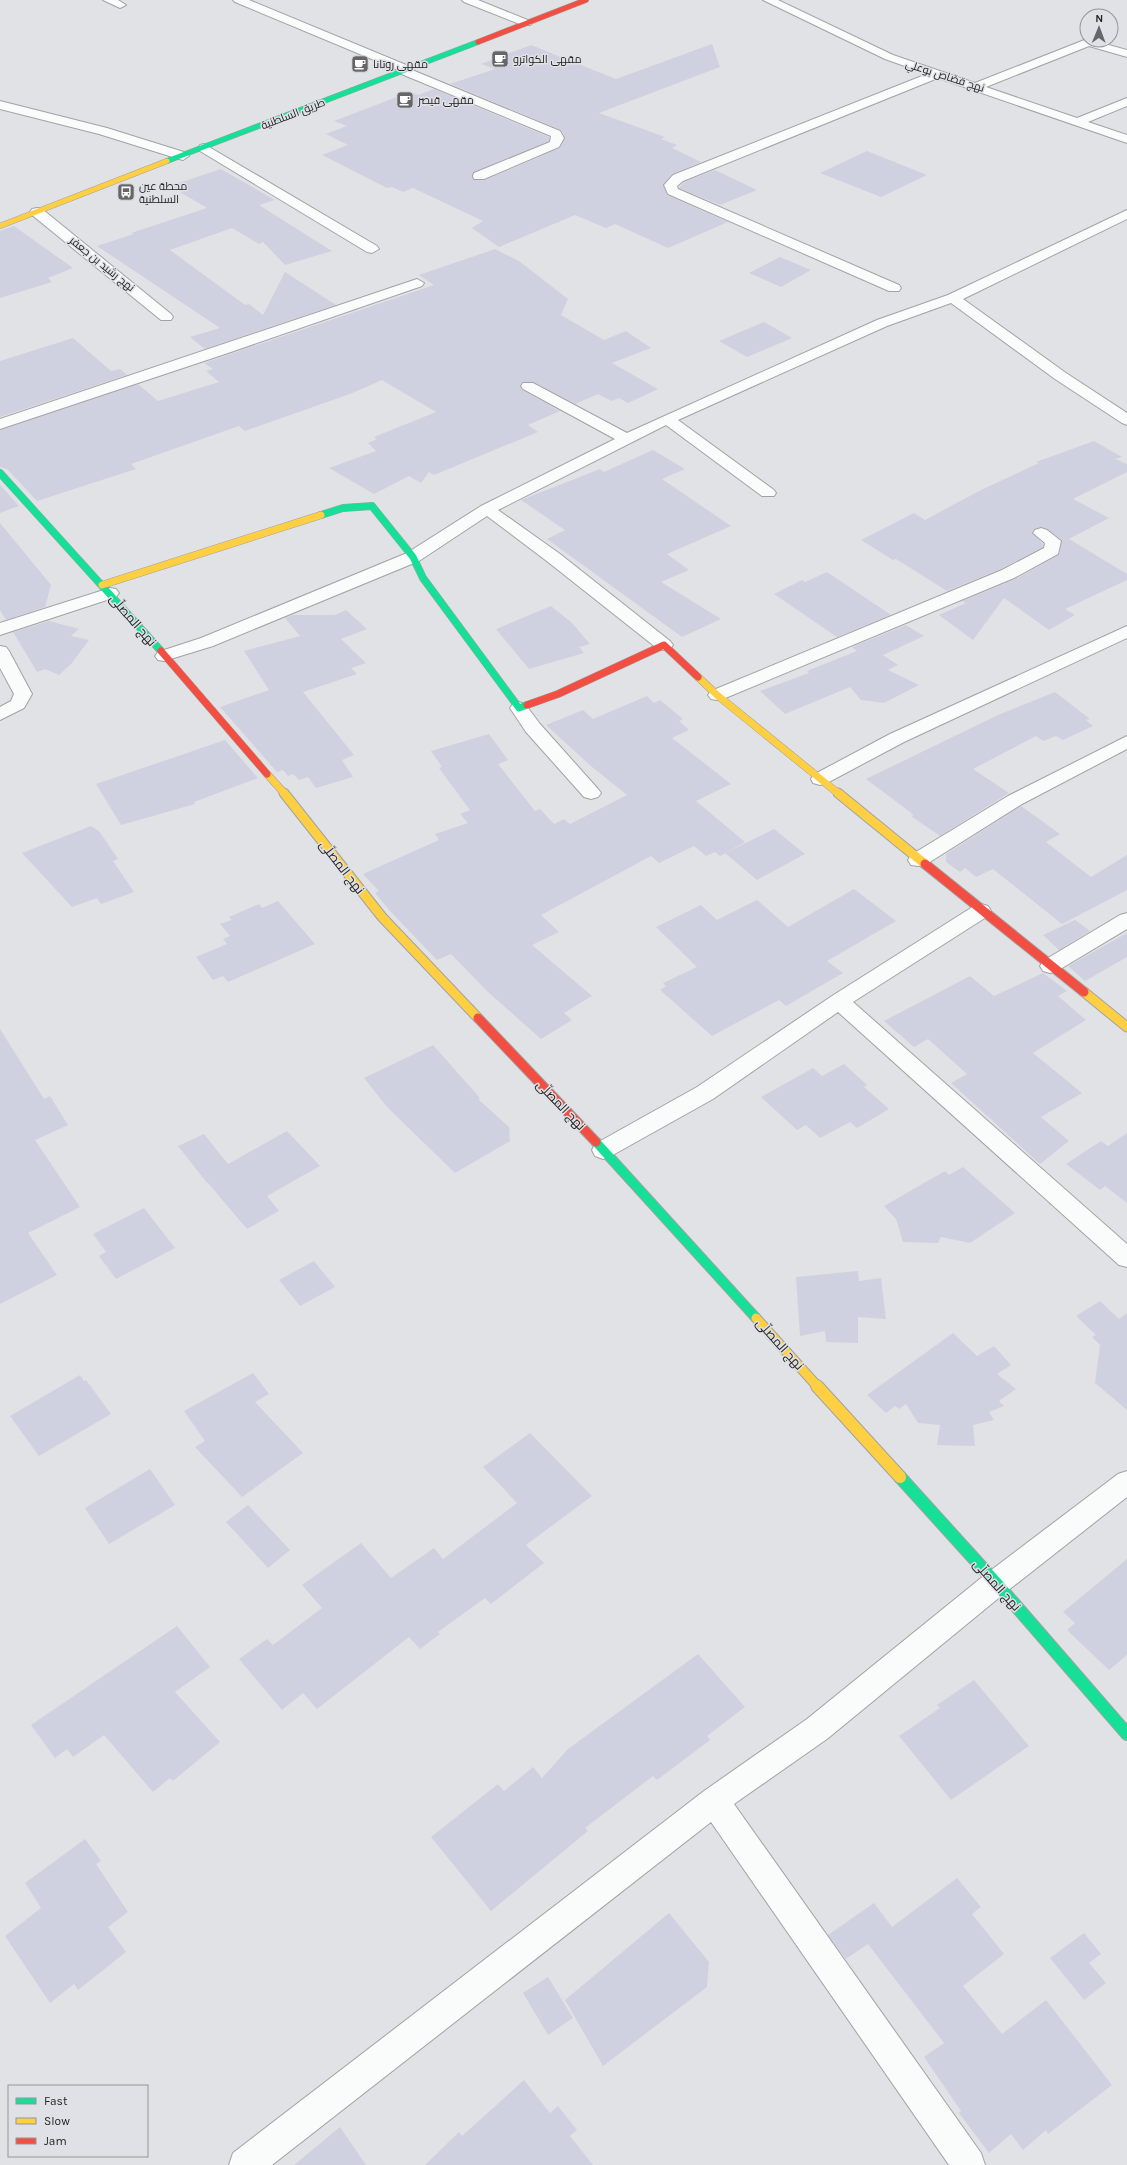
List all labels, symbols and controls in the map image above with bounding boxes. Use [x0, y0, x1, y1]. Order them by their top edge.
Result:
north arrow [1079, 8, 1119, 48]
text: N [1095, 12, 1103, 25]
cafe icon: مقهى الكواترو [490, 49, 510, 69]
place label: مقهى الكواترو [513, 53, 581, 66]
cafe icon: مقهى روتانا [350, 54, 370, 74]
street label: نهج قصّاص بوعلي [903, 57, 986, 97]
place label: مقهى روتانا [373, 58, 428, 71]
cafe icon: مقهى قيصر [395, 90, 415, 110]
place label: مقهى قيصر [417, 94, 474, 107]
street label: طريق السلطنية [259, 96, 327, 132]
place label: محطة عين السلطنية [139, 180, 187, 206]
bus stop icon: محطة عين السلطنية [116, 182, 136, 202]
street label: نهج رشيد بن جعفر [65, 233, 137, 295]
street label: نهج المصلّى [106, 591, 160, 650]
street label: نهج المصلّى [316, 837, 368, 897]
street label: نهج المصلّى [533, 1076, 589, 1134]
street label: نهج المصلّى [752, 1315, 807, 1373]
street label: نهج المصلّى [969, 1556, 1024, 1614]
legend [8, 2085, 148, 2157]
text: Fast [44, 2094, 68, 2108]
text: Slow [44, 2114, 70, 2128]
text: Jam [44, 2134, 67, 2148]

